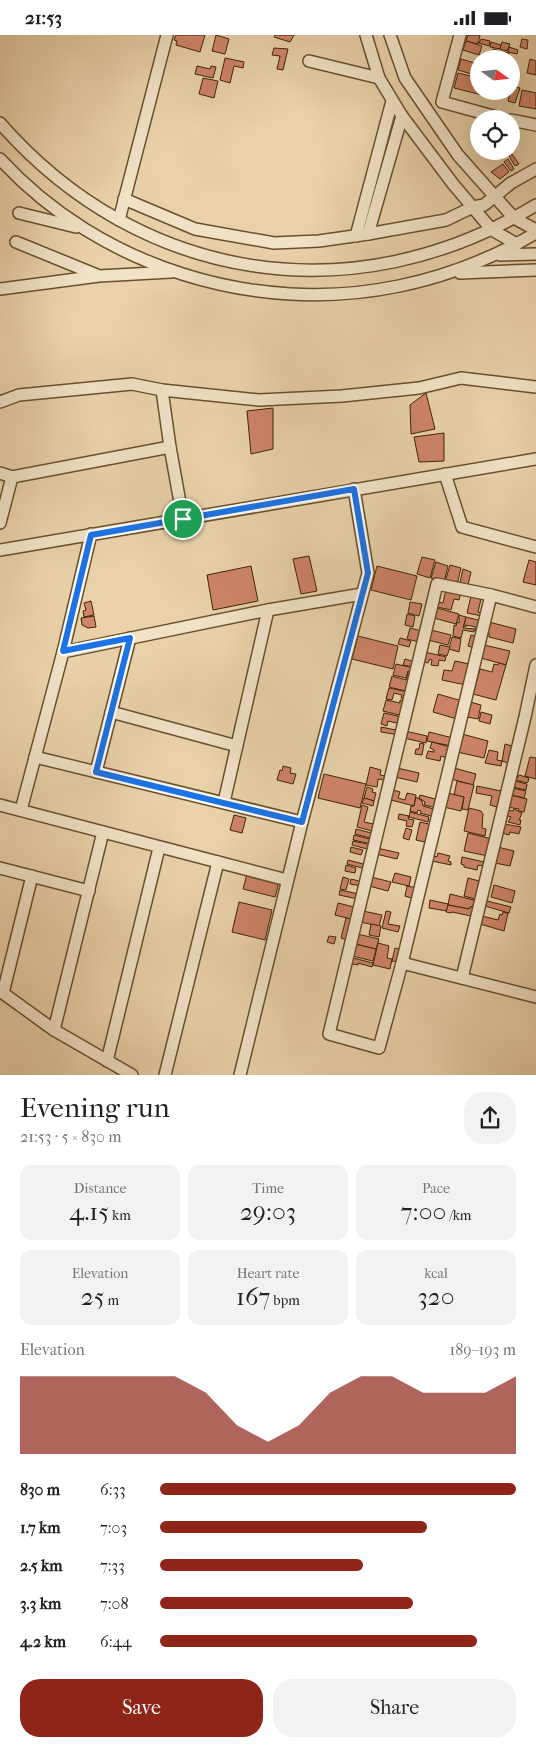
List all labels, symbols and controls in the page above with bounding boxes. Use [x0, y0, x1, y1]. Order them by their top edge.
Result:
text: 21:53 [25, 7, 62, 29]
north arrow [470, 50, 520, 100]
map controls [470, 50, 520, 160]
button: locate [470, 110, 520, 160]
pin [162, 498, 204, 540]
icon: arrive [169, 505, 197, 533]
text: Evening run [20, 1091, 170, 1124]
button: share [464, 1092, 516, 1144]
text: 21:53 · 5 × 830 m [20, 1127, 122, 1146]
text: Distance [74, 1180, 126, 1197]
text: Time [252, 1180, 284, 1197]
text: Pace [422, 1180, 450, 1197]
text: 4.15 [69, 1197, 109, 1226]
text: 29:03 [240, 1197, 296, 1226]
text: 7:00 [401, 1197, 446, 1226]
text: km [109, 1207, 131, 1224]
text: /km [446, 1207, 471, 1224]
text: Elevation [72, 1265, 128, 1282]
text: Heart rate [237, 1265, 299, 1282]
text: kcal [424, 1265, 448, 1282]
text: 25 [81, 1282, 105, 1311]
text: 167 [236, 1282, 270, 1311]
text: 320 [418, 1282, 454, 1311]
text: m [105, 1292, 119, 1309]
text: bpm [270, 1292, 300, 1309]
text: Elevation [20, 1340, 85, 1359]
text: 189–193 m [449, 1340, 516, 1359]
text: 830 m [20, 1480, 60, 1499]
text: 6:33 [100, 1480, 126, 1499]
text: 1.7 km [20, 1518, 61, 1537]
text: 7:03 [100, 1518, 127, 1537]
text: 2.5 km [20, 1556, 63, 1575]
text: 7:33 [100, 1556, 125, 1575]
text: 3.3 km [20, 1594, 61, 1613]
text: 7:08 [100, 1594, 128, 1613]
text: 4.2 km [20, 1632, 66, 1651]
text: 6:44 [100, 1632, 132, 1651]
button: Save [20, 1679, 263, 1737]
button: Share [273, 1679, 516, 1737]

